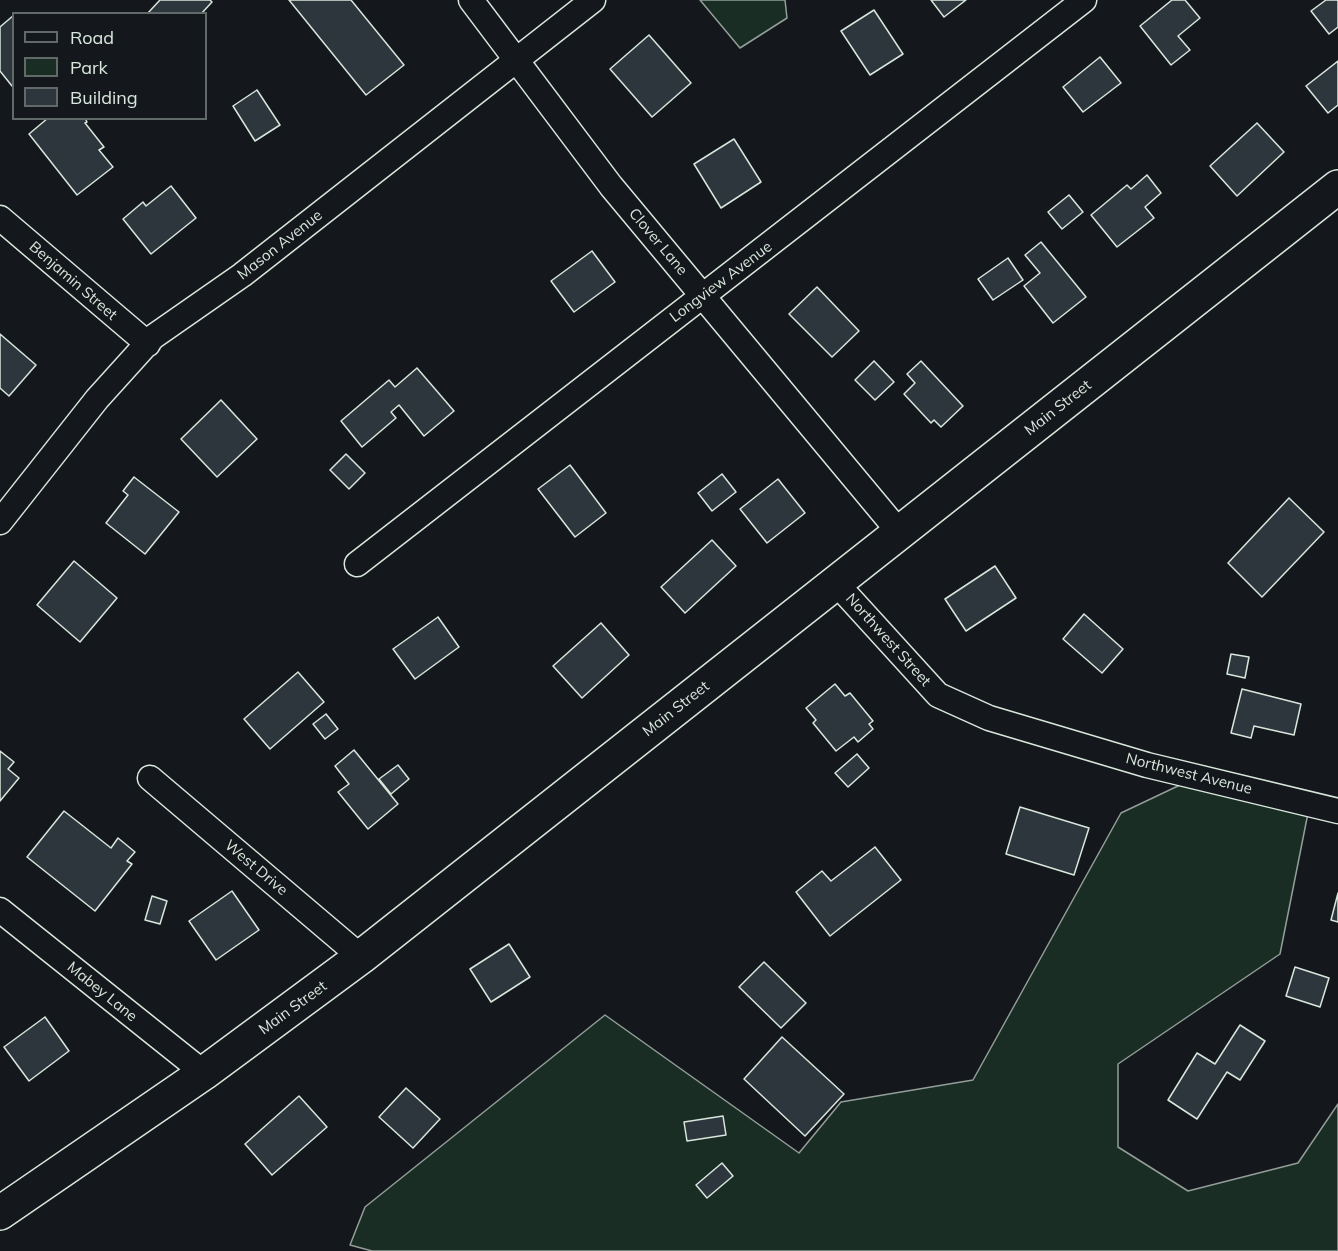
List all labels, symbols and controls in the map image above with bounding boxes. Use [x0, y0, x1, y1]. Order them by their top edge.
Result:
legend [12, 12, 207, 120]
text: Road [70, 26, 114, 49]
text: Park [70, 56, 108, 79]
text: Building [70, 86, 138, 109]
street label: Clover Lane [625, 205, 691, 279]
street label: Mason Avenue [234, 206, 326, 284]
street label: Benjamin Street [25, 238, 121, 324]
street label: Longview Avenue [666, 238, 776, 326]
street label: Main Street [1021, 376, 1095, 440]
street label: Northwest Street [842, 590, 934, 690]
street label: Main Street [639, 677, 713, 741]
street label: Northwest Avenue [1124, 750, 1254, 798]
street label: West Drive [221, 836, 291, 900]
street label: Mabey Lane [63, 958, 141, 1026]
street label: Main Street [256, 977, 330, 1039]

